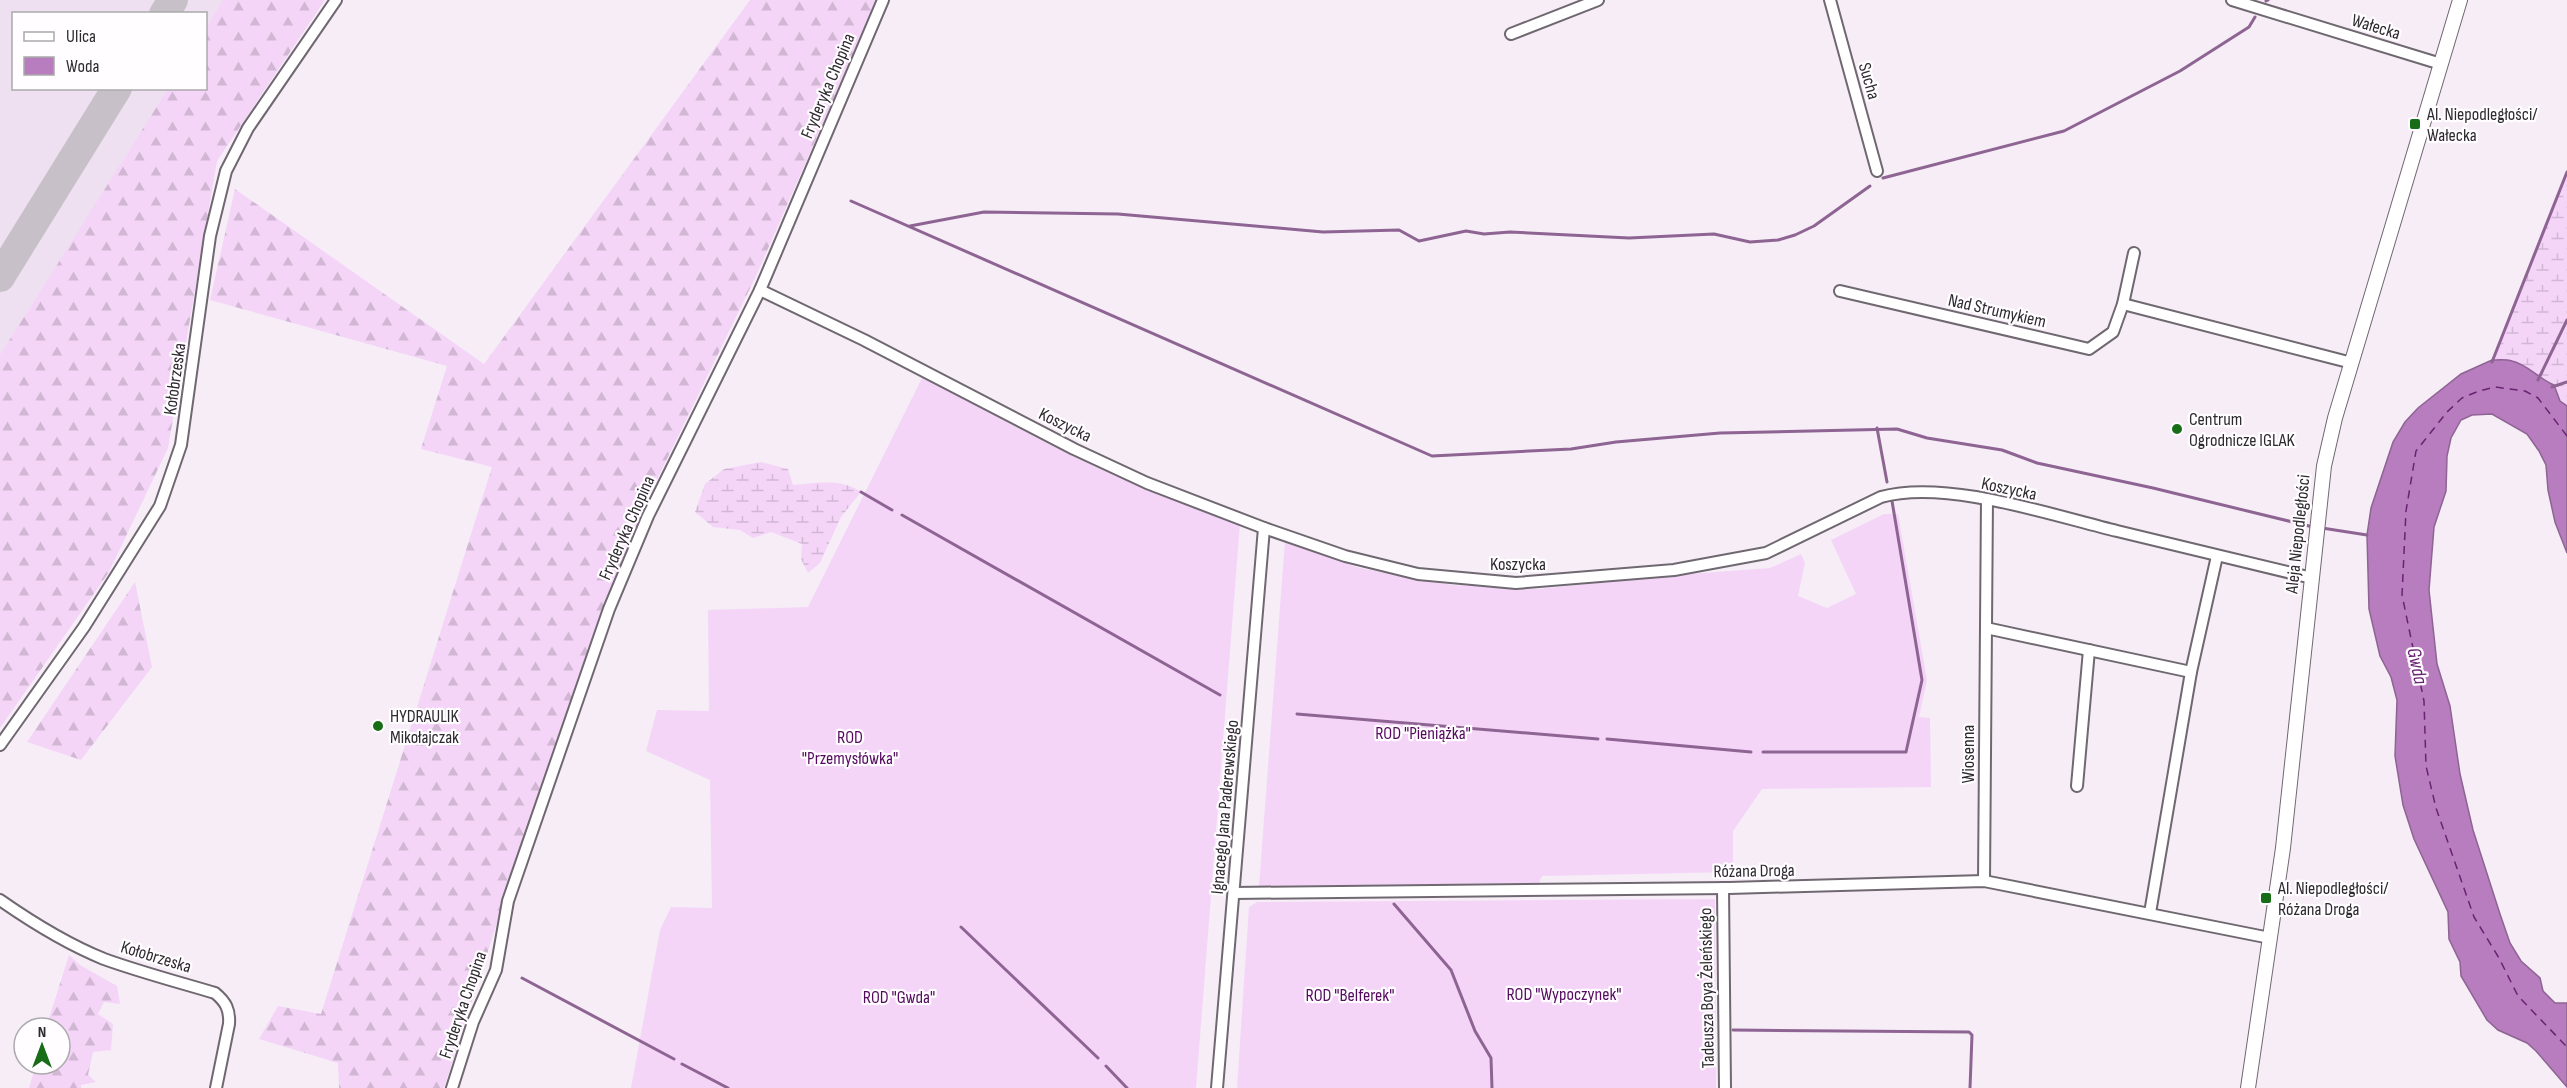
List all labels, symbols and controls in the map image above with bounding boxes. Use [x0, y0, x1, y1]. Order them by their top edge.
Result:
street label: Wałecka [2349, 10, 2403, 44]
legend [12, 12, 207, 90]
text: Ulica [66, 26, 96, 47]
street label: Fryderyka Chopina [796, 30, 860, 142]
text: Woda [66, 56, 99, 77]
street label: Sucha [1854, 60, 1884, 102]
place label: Al. Niepodległości/ Wałecka [2426, 104, 2538, 146]
marker: Al. Niepodległości/ Wałecka [2408, 117, 2422, 131]
street label: Nad Strumykiem [1946, 290, 2048, 332]
street label: Kołobrzeska [160, 342, 190, 416]
street label: Koszycka [1035, 403, 1095, 447]
place label: Centrum Ogrodnicze IGLAK [2189, 409, 2296, 451]
marker: Centrum Ogrodnicze IGLAK [2170, 422, 2184, 436]
street label: Fryderyka Chopina [595, 473, 659, 583]
street label: Koszycka [1979, 473, 2039, 505]
street label: Aleja Niepodległości [2281, 474, 2315, 595]
street label: Koszycka [1490, 554, 1546, 575]
water label: Gwda [2401, 645, 2433, 687]
place label: HYDRAULIK Mikołajczak [390, 706, 459, 748]
marker: HYDRAULIK Mikołajczak [371, 719, 385, 733]
street label: Ignacego Jana Paderewskiego [1207, 719, 1243, 895]
park label: ROD "Pieniążka" [1375, 723, 1471, 744]
street label: Wiosenna [1958, 725, 1979, 783]
park label: ROD "Przemysłówka" [802, 727, 898, 769]
street label: Różana Droga [1713, 860, 1795, 882]
place label: Al. Niepodległości/ Różana Droga [2277, 878, 2389, 920]
marker: Al. Niepodległości/ Różana Droga [2259, 891, 2273, 905]
street label: Tadeusza Boya Żeleńskiego [1695, 907, 1719, 1069]
street label: Kołobrzeska [118, 936, 194, 978]
street label: Fryderyka Chopina [435, 949, 491, 1061]
park label: ROD "Wypoczynek" [1506, 984, 1622, 1005]
park label: ROD "Belferek" [1306, 985, 1394, 1006]
park label: ROD "Gwda" [863, 987, 935, 1008]
north arrow [12, 1016, 72, 1076]
text: N [38, 1023, 46, 1042]

